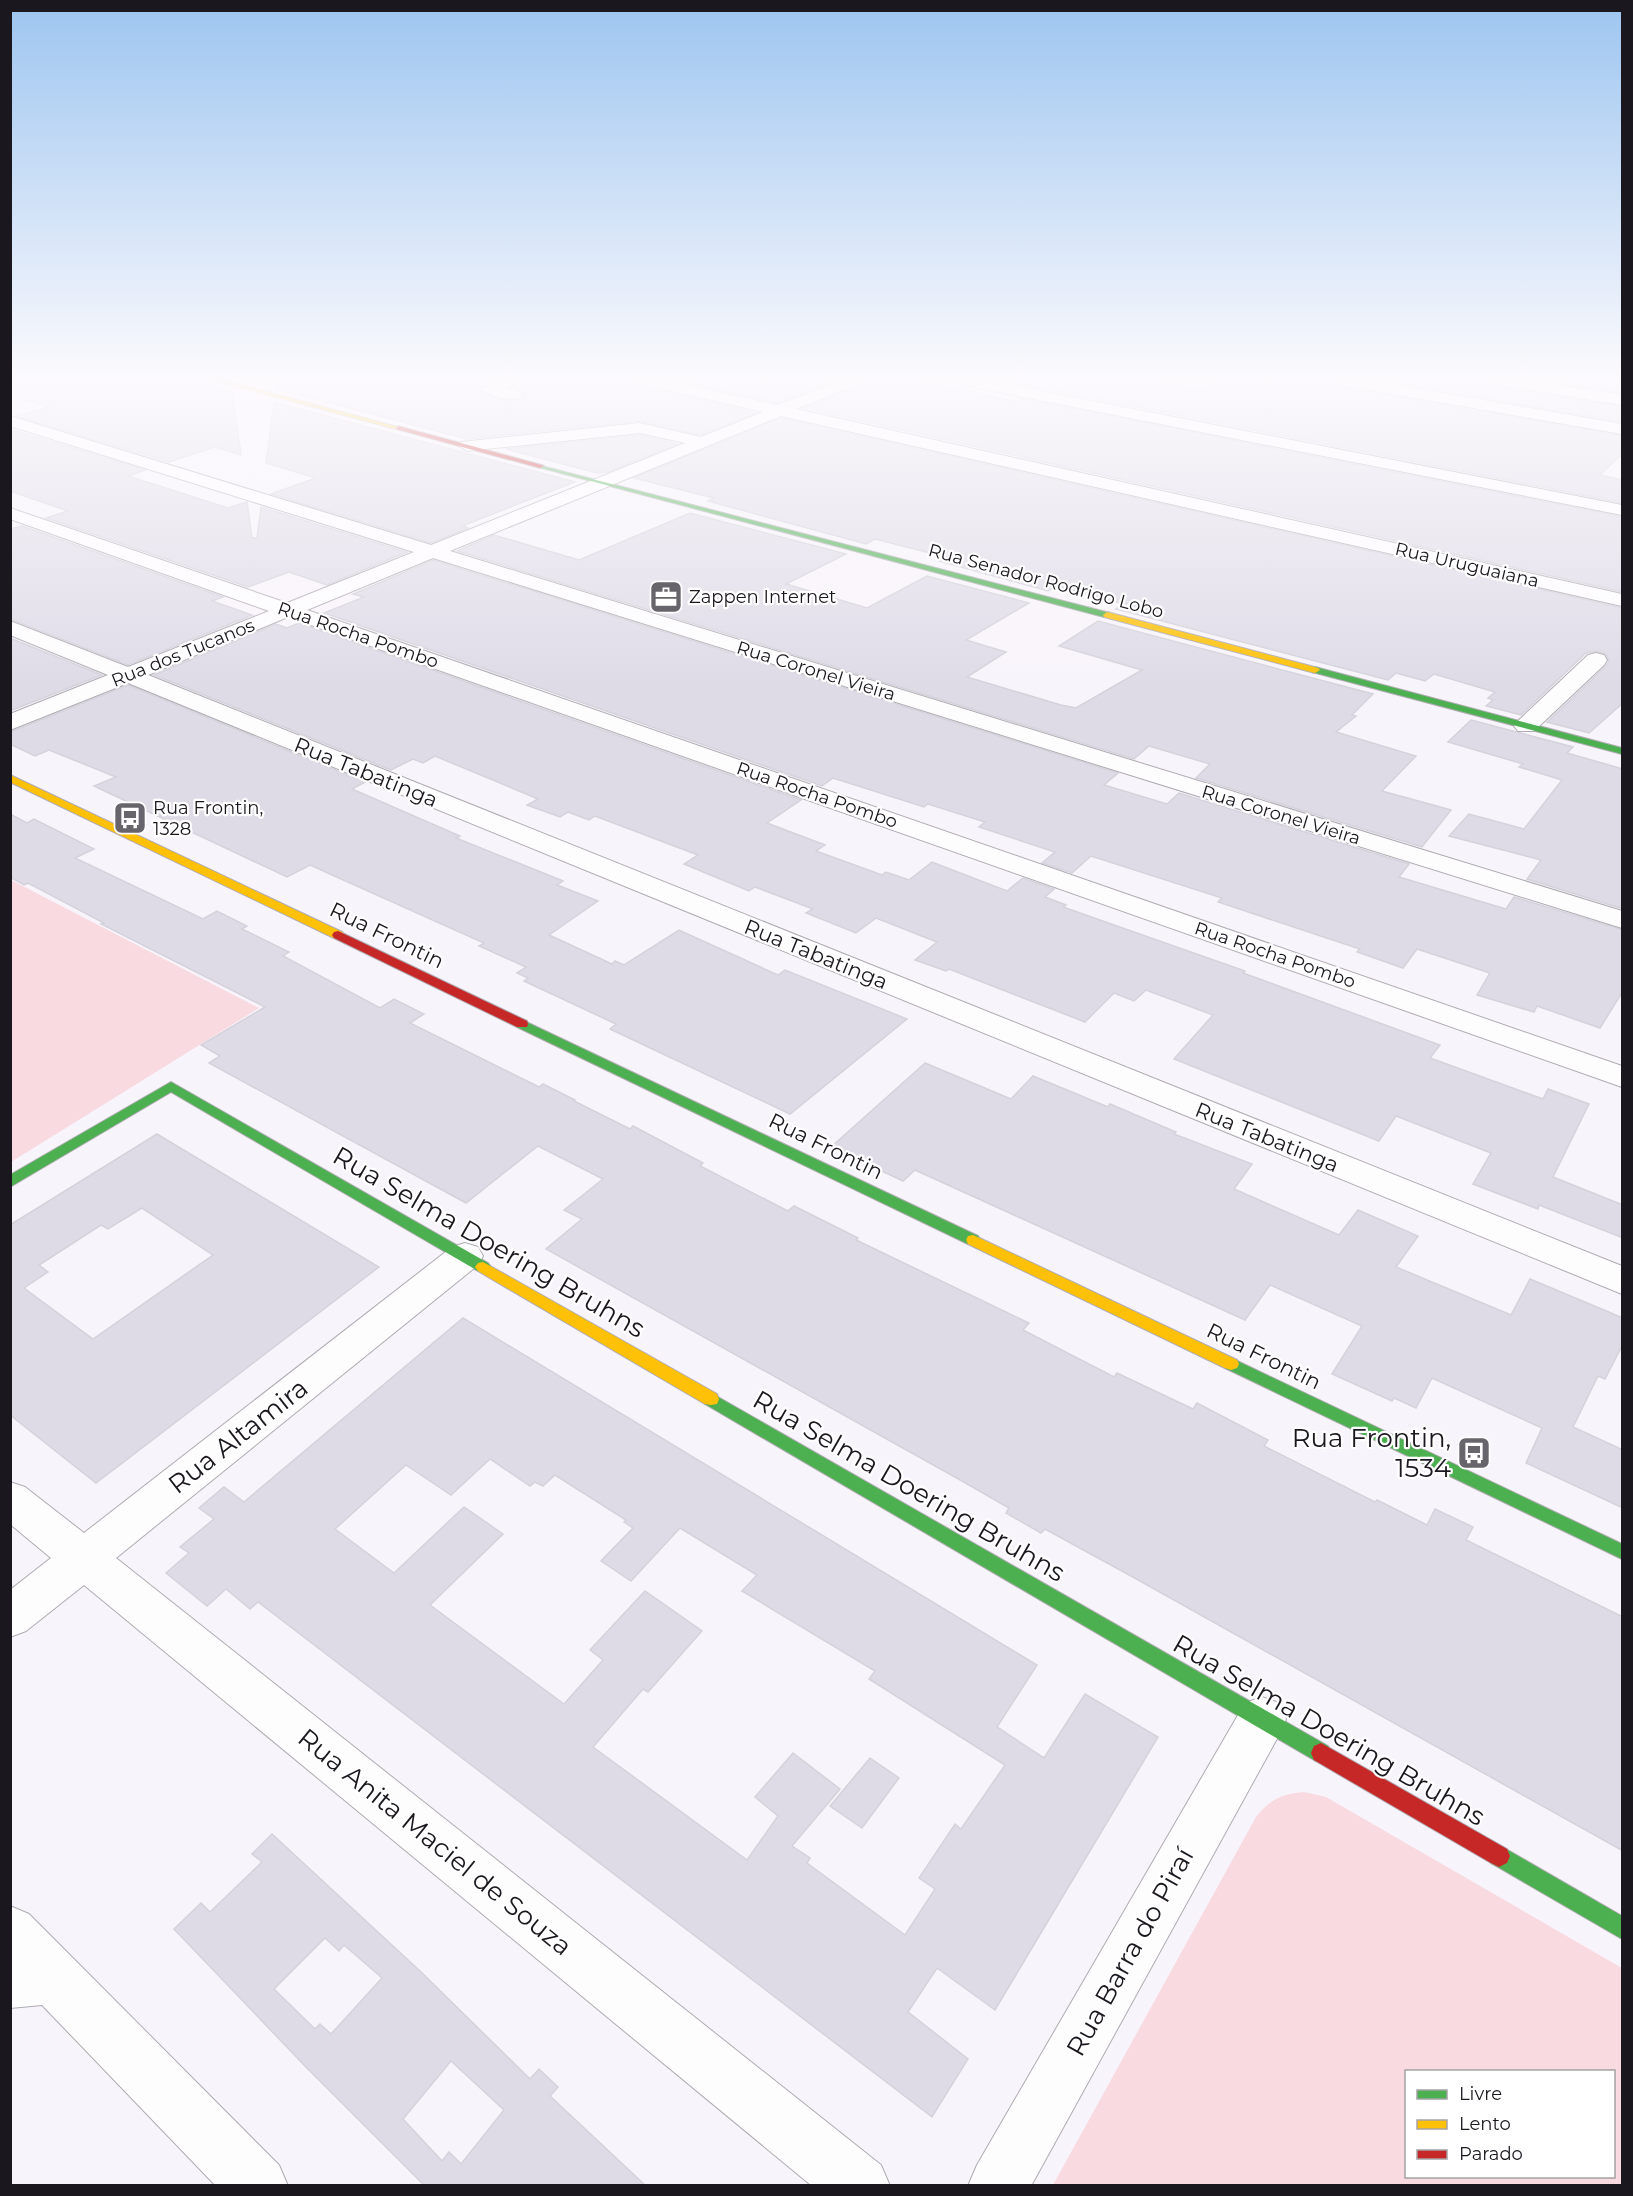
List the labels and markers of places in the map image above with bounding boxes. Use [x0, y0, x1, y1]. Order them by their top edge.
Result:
office icon: Zappen Internet [648, 579, 684, 615]
place label: Zappen Internet [689, 586, 836, 608]
place label: Rua Frontin, 1328 [153, 797, 263, 840]
bus stop icon: Rua Frontin, 1328 [112, 800, 148, 836]
place label: Rua Frontin, 1534 [1292, 1422, 1451, 1484]
bus stop icon: Rua Frontin, 1534 [1456, 1435, 1492, 1471]

